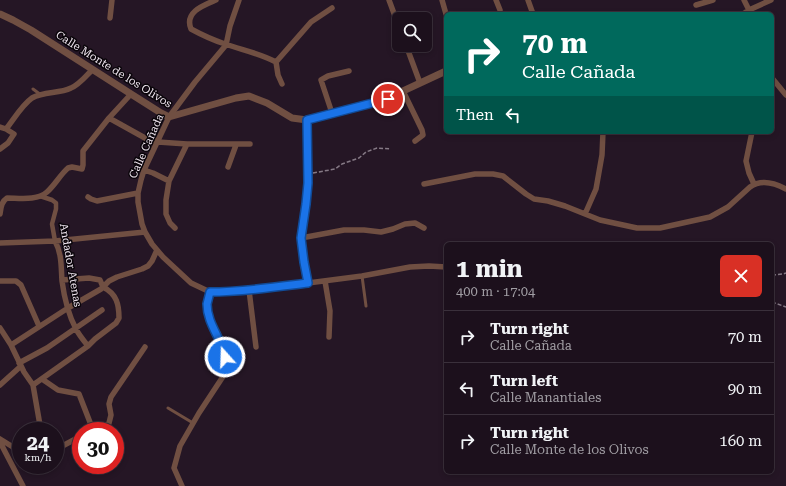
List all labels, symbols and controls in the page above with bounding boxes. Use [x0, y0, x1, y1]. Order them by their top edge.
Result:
map controls [392, 12, 432, 52]
button: search [392, 12, 432, 52]
text: 70 m [522, 27, 587, 60]
street label: Calle Monte de los Olivos [53, 28, 174, 111]
icon: right [456, 28, 508, 80]
text: Calle Cañada [522, 61, 635, 82]
pin [371, 82, 405, 116]
icon: arrive [377, 88, 399, 110]
icon: left [502, 104, 524, 126]
text: Then [456, 106, 494, 124]
street label: Calle Cañada [126, 112, 166, 180]
street label: Andador Atenas [57, 222, 84, 308]
text: 1 min [456, 255, 523, 283]
button: close [720, 255, 762, 297]
text: 400 m · 17:04 [456, 284, 535, 299]
text: Turn right [490, 320, 569, 338]
icon: right [456, 326, 478, 348]
text: 70 m [728, 328, 762, 346]
position arrow [204, 336, 246, 378]
text: Calle Cañada [490, 338, 572, 353]
text: Turn left [490, 372, 558, 390]
icon: left [456, 378, 478, 400]
text: 90 m [728, 380, 762, 398]
text: Calle Manantiales [490, 390, 601, 405]
speed limit sign: 30 [72, 422, 124, 474]
text: Turn right [490, 424, 569, 442]
icon: right [456, 430, 478, 452]
text: 24 [27, 431, 49, 455]
text: 160 m [719, 432, 762, 450]
text: Calle Monte de los Olivos [490, 442, 649, 457]
text: km/h [25, 452, 51, 463]

